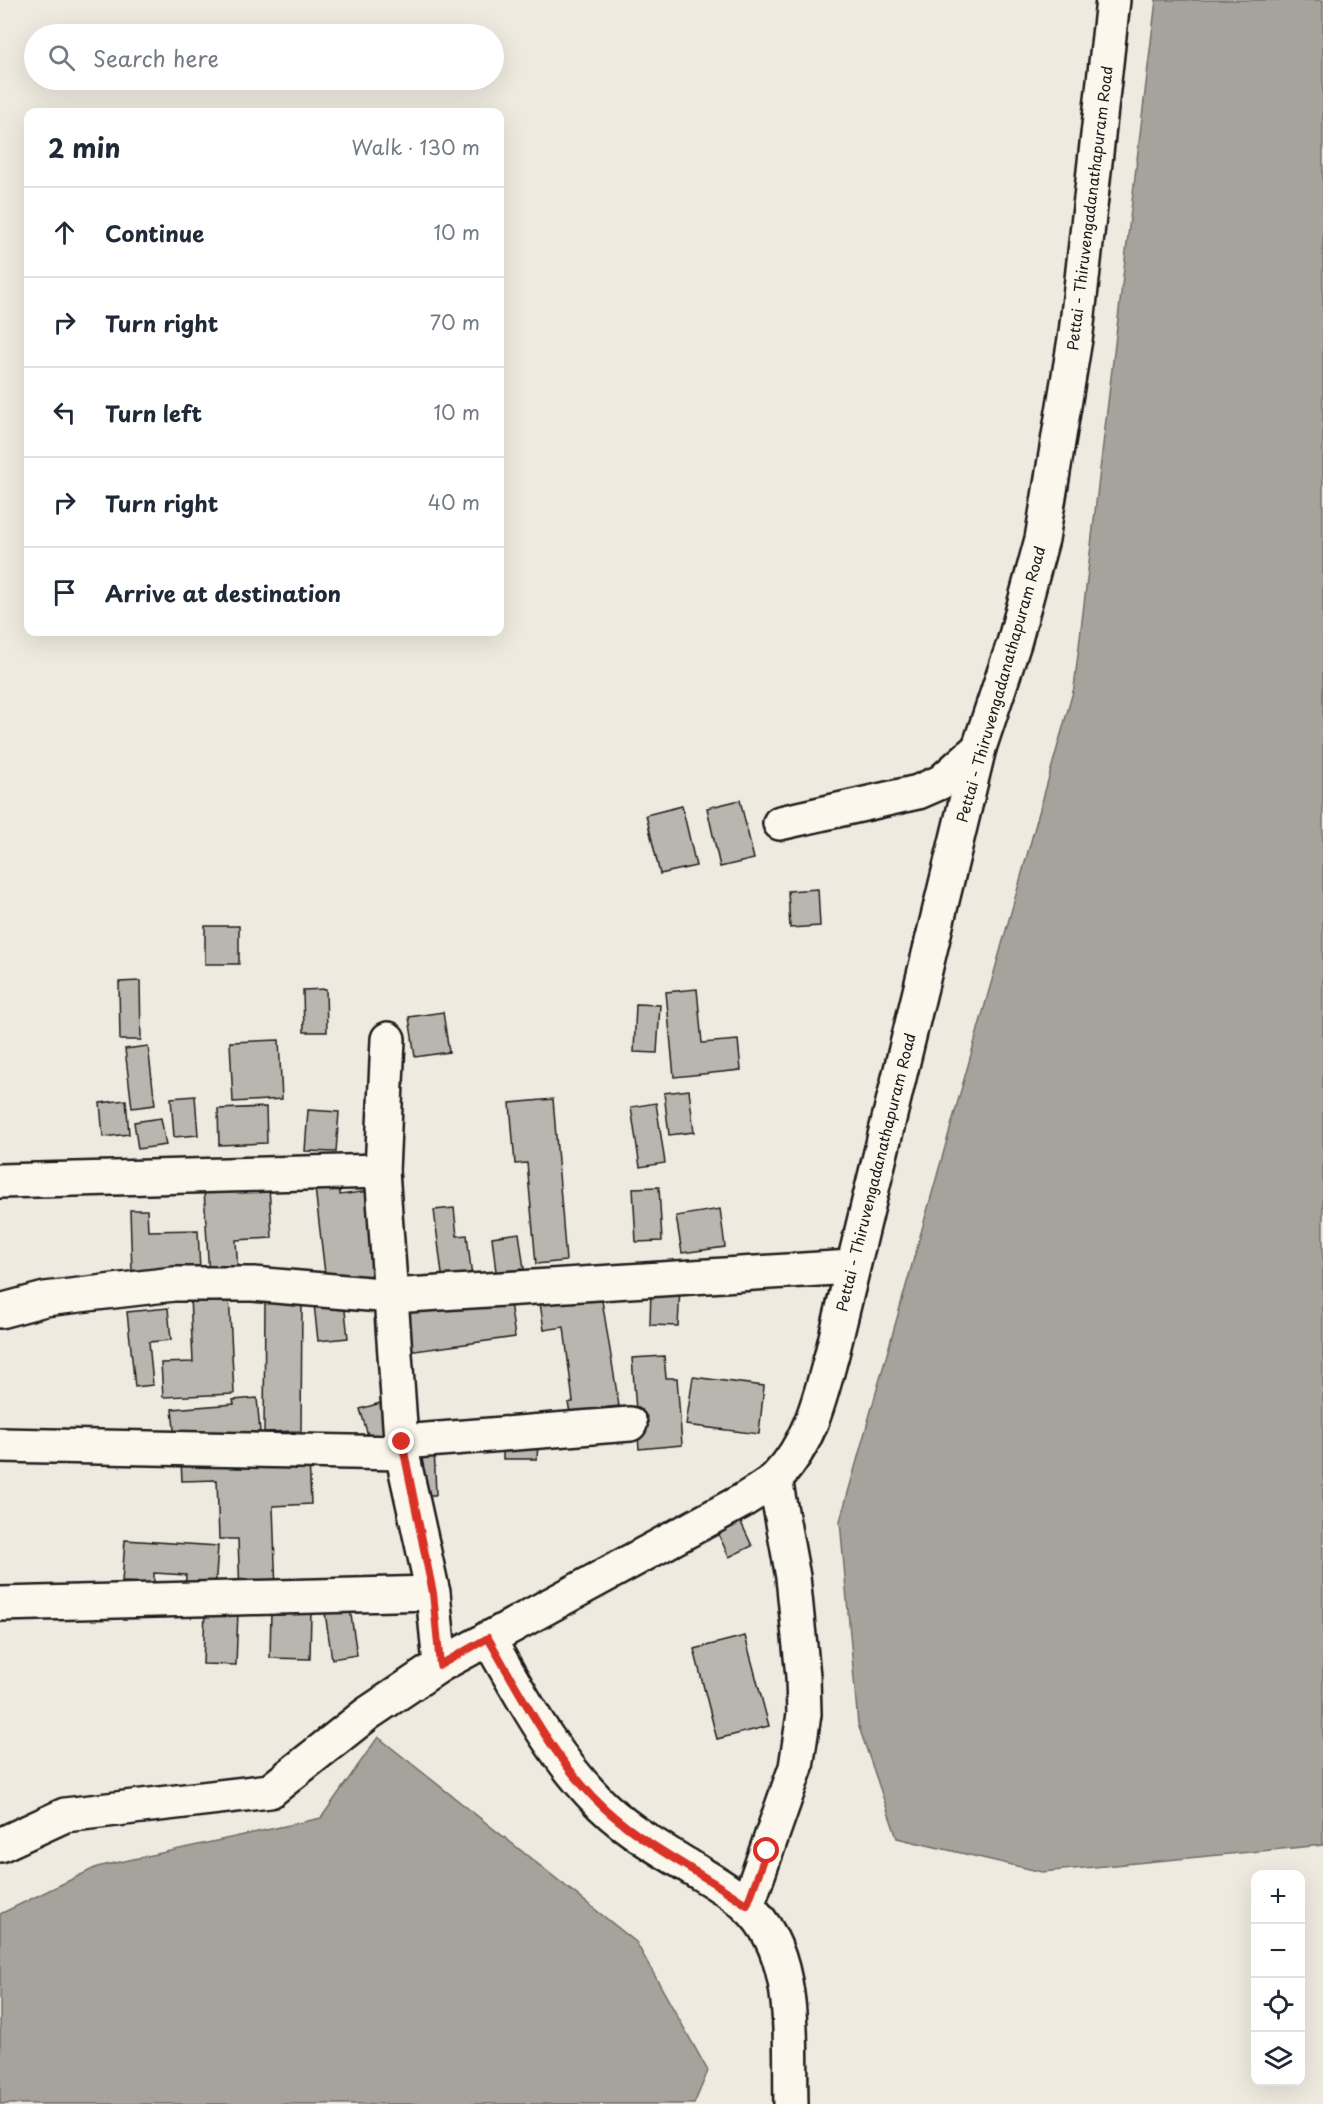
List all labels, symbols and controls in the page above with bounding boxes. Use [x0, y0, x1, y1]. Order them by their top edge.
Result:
search box [24, 24, 504, 90]
icon: search [45, 41, 78, 74]
text: Search here [93, 41, 219, 74]
street label: Pettai - Thiruvengadanathapuram Road [1060, 64, 1118, 352]
text: 2 min [48, 128, 121, 167]
text: Walk · 130 m [352, 132, 480, 162]
icon: ahead [48, 216, 81, 249]
text: Continue [105, 216, 204, 249]
text: 10 m [433, 217, 480, 247]
icon: right [48, 306, 81, 339]
text: Turn right [105, 306, 218, 339]
text: 70 m [430, 307, 480, 337]
icon: left [48, 396, 81, 429]
text: Turn left [105, 396, 202, 429]
text: 10 m [433, 397, 480, 427]
icon: right [48, 486, 81, 519]
text: Turn right [105, 486, 218, 519]
text: 40 m [428, 487, 480, 517]
street label: Pettai - Thiruvengadanathapuram Road [949, 543, 1051, 825]
icon: arrive [48, 576, 81, 609]
text: Arrive at destination [105, 576, 341, 609]
street label: Pettai - Thiruvengadanathapuram Road [829, 1030, 921, 1314]
route end [388, 1428, 414, 1454]
route start [753, 1837, 779, 1863]
map controls [1251, 1870, 1305, 2086]
button: + [1251, 1870, 1305, 1924]
button: − [1251, 1924, 1305, 1978]
button: locate [1251, 1978, 1305, 2032]
button: layers [1251, 2032, 1305, 2086]

